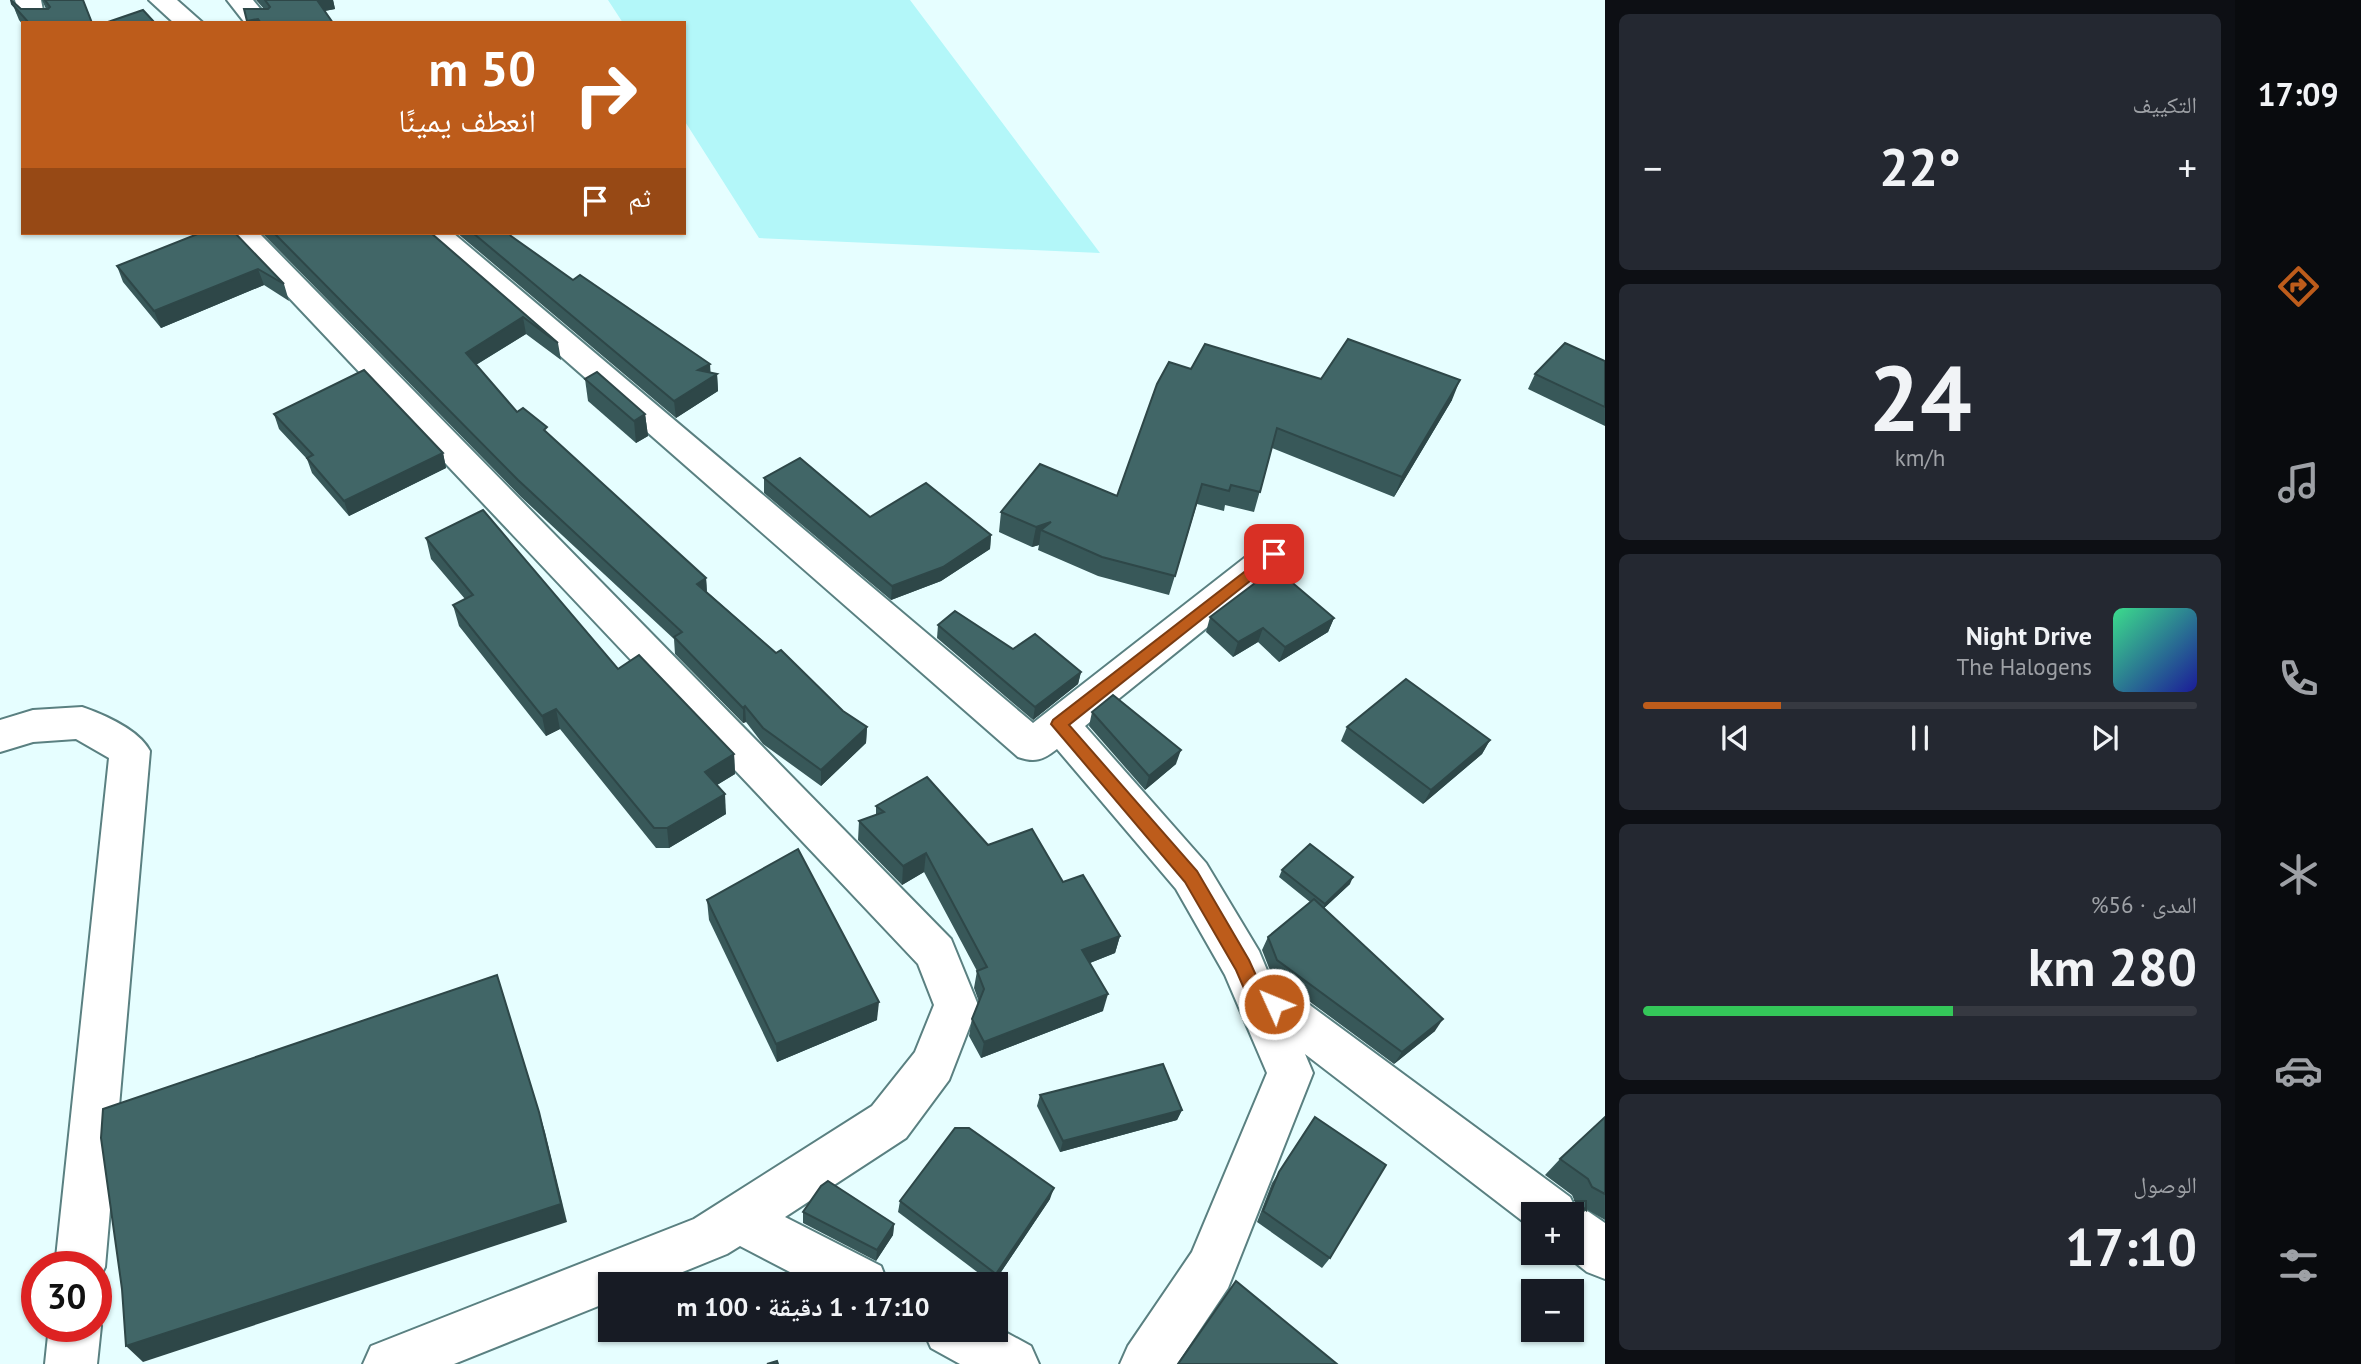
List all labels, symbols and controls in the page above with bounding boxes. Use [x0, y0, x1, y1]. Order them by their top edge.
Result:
text: 50 m [429, 36, 536, 100]
icon: right [560, 49, 651, 140]
text: 17:09 [2257, 73, 2339, 115]
text: التكييف [2132, 90, 2197, 119]
text: انعطف يمينًا [398, 99, 536, 141]
text: 22° [1879, 133, 1961, 200]
text: − [1643, 143, 1662, 192]
text: + [2178, 143, 2197, 192]
text: ثم [628, 181, 651, 214]
icon: arrive [576, 182, 614, 220]
icon: directions [2274, 262, 2323, 311]
text: 24 [1868, 338, 1972, 456]
text: km/h [1895, 443, 1945, 472]
icon: music [2274, 458, 2323, 507]
pin [1244, 524, 1304, 584]
icon: arrive [1255, 535, 1293, 573]
text: Night Drive [1966, 619, 2092, 652]
text: The Halogens [1957, 652, 2092, 681]
icon: phone [2274, 654, 2323, 703]
icon: previous [1716, 719, 1754, 757]
icon: pause [1901, 719, 1939, 757]
icon: next [2086, 719, 2124, 757]
icon: climate [2274, 850, 2323, 899]
text: المدى · 56% [2091, 890, 2197, 919]
text: 280 km [2028, 933, 2197, 1000]
position arrow [1237, 967, 1311, 1041]
icon: car [2274, 1046, 2323, 1095]
text: الوصول [2133, 1170, 2197, 1199]
map controls [1521, 1202, 1584, 1342]
button: + [1521, 1202, 1584, 1265]
text: 17:10 [2065, 1213, 2197, 1280]
icon: filters [2274, 1241, 2323, 1290]
speed limit sign: 30 [21, 1251, 112, 1342]
button: − [1521, 1279, 1584, 1342]
text: 17:10 · 1 دقيقة · 100 m [676, 1290, 930, 1323]

